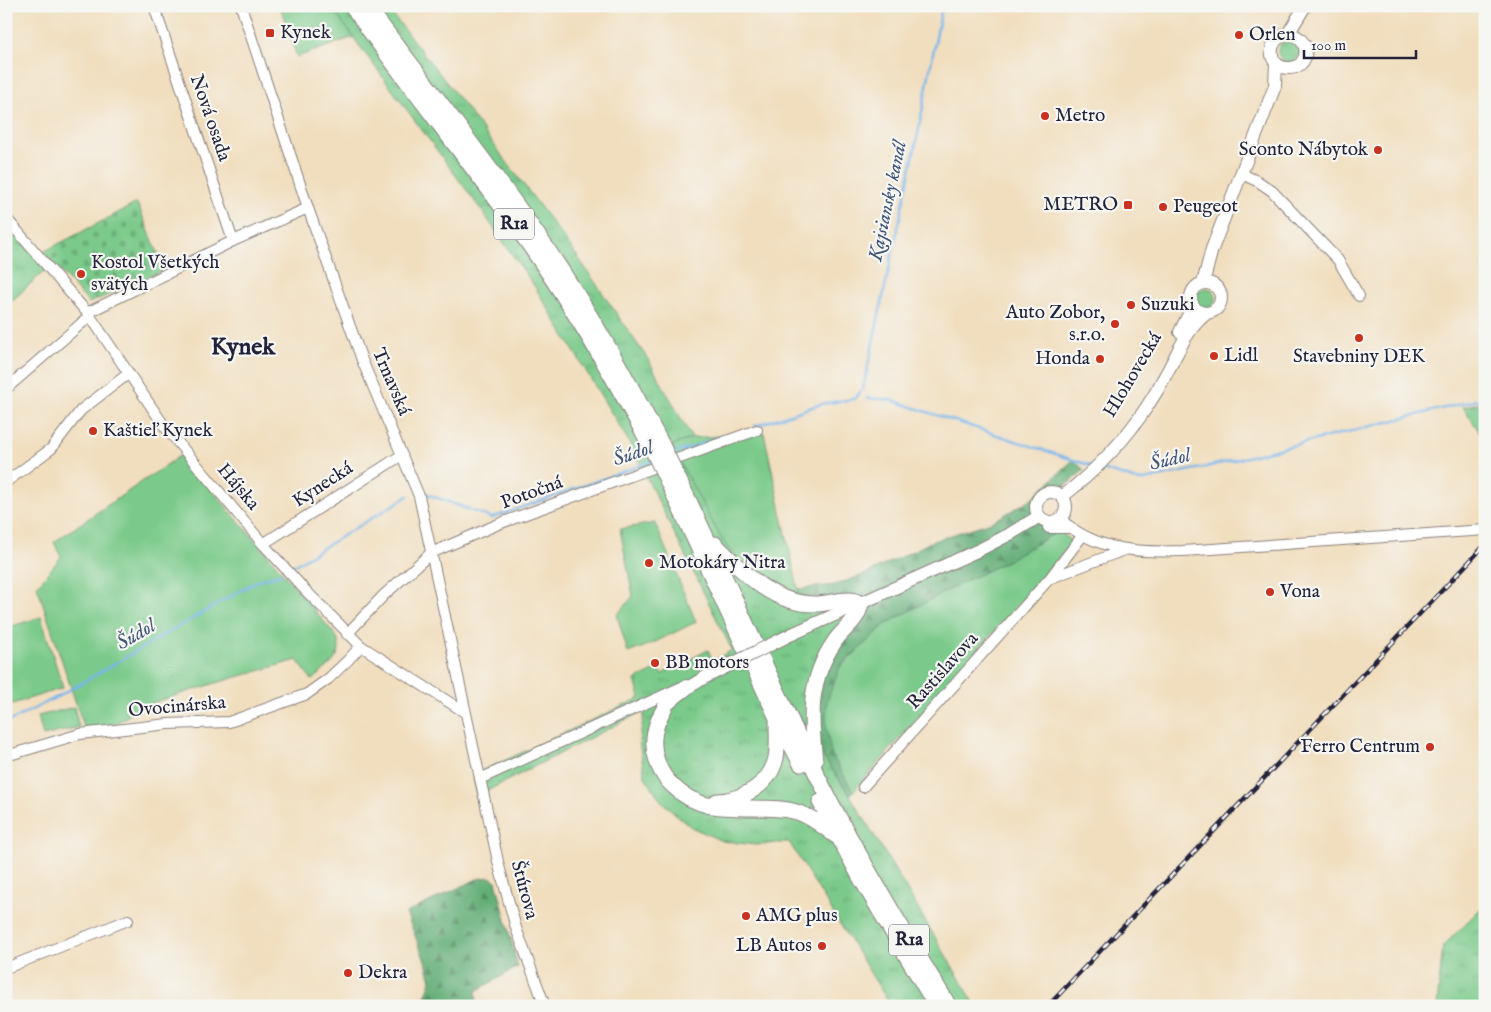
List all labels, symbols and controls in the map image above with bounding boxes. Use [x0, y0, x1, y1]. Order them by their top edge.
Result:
place label: Kynek [280, 21, 332, 45]
place label: Orlen [1249, 23, 1296, 47]
marker: Kynek [264, 27, 276, 39]
scale bar [1304, 28, 1416, 60]
marker: Orlen [1233, 29, 1245, 41]
text: 100 m [1311, 36, 1347, 55]
street label: Nová osada [184, 71, 236, 165]
place label: Metro [1055, 104, 1105, 128]
marker: Metro [1039, 110, 1051, 122]
water label: Kajsiansky kanál [863, 136, 913, 264]
place label: Sconto Nábytok [1239, 138, 1369, 162]
marker: Sconto Nábytok [1372, 144, 1384, 156]
place label: METRO [1043, 193, 1118, 217]
place label: Peugeot [1173, 195, 1239, 219]
marker: METRO [1122, 199, 1134, 211]
marker: Peugeot [1157, 201, 1169, 213]
road number: R1a [494, 208, 534, 240]
place label: Kostol Všetkých svätých [91, 251, 219, 297]
marker: Kostol Všetkých svätých [75, 268, 87, 280]
place label: Suzuki [1141, 293, 1195, 317]
marker: Suzuki [1125, 299, 1137, 311]
place label: Auto Zobor, s.r.o. [1005, 301, 1105, 347]
marker: Auto Zobor, s.r.o. [1109, 318, 1121, 330]
street label: Hlohovecká [1098, 327, 1168, 422]
district label: Kynek [211, 332, 276, 363]
marker: Stavebniny DEK [1353, 332, 1365, 344]
place label: Lidl [1224, 344, 1259, 368]
street label: Trnavská [366, 345, 416, 420]
place label: Stavebniny DEK [1293, 345, 1425, 369]
place label: Honda [1035, 347, 1091, 371]
marker: Lidl [1208, 350, 1220, 362]
marker: Honda [1094, 353, 1106, 365]
place label: Kaštieľ Kynek [103, 419, 214, 443]
marker: Kaštieľ Kynek [87, 425, 99, 437]
water label: Šúdol [609, 434, 659, 472]
water label: Šúdol [1147, 442, 1195, 477]
street label: Kynecká [288, 456, 358, 513]
street label: Hájska [211, 459, 265, 516]
street label: Potočná [498, 471, 567, 515]
place label: Motokáry Nitra [659, 551, 786, 575]
marker: Motokáry Nitra [643, 557, 655, 569]
place label: Vona [1279, 580, 1321, 604]
marker: Vona [1264, 586, 1276, 598]
water label: Šúdol [112, 612, 162, 656]
street label: Rastislavova [902, 627, 984, 715]
place label: BB motors [665, 651, 749, 675]
marker: BB motors [649, 657, 661, 669]
street label: Ovocinárska [127, 691, 228, 723]
place label: Ferro Centrum [1301, 735, 1420, 759]
marker: Ferro Centrum [1424, 741, 1436, 753]
street label: Štúrova [505, 858, 544, 923]
place label: AMG plus [755, 904, 838, 928]
marker: AMG plus [740, 910, 752, 922]
road number: R1a [889, 924, 929, 956]
place label: LB Autos [736, 934, 812, 958]
marker: LB Autos [816, 940, 828, 952]
place label: Dekra [358, 961, 408, 985]
marker: Dekra [342, 967, 354, 979]

